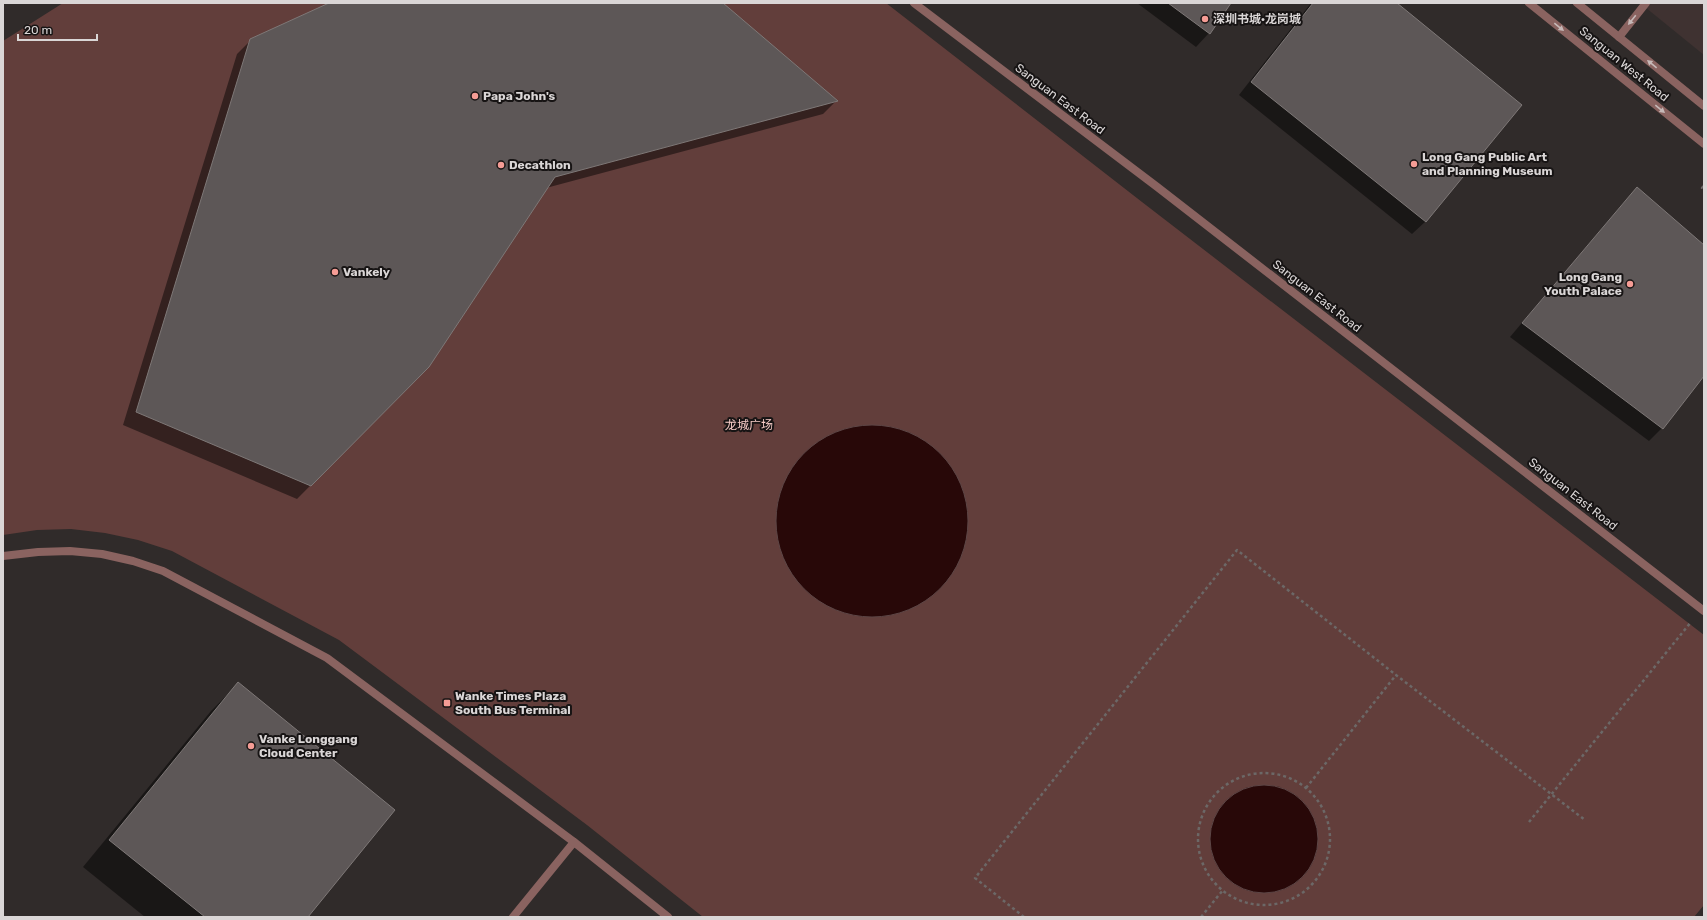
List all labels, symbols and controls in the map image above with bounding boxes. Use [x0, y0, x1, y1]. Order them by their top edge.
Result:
place label: 深圳书城·龙岗城 [1213, 12, 1301, 26]
marker: 深圳书城·龙岗城 [1200, 14, 1210, 24]
one-way arrow [1628, 15, 1637, 25]
scale bar [18, 16, 97, 42]
text: 20 m [24, 23, 52, 37]
one-way arrow [1554, 23, 1565, 32]
street label: Sanguan West Road [1577, 24, 1671, 104]
one-way arrow [1646, 59, 1657, 68]
street label: Sanguan East Road [1012, 61, 1108, 137]
place label: Papa John's [483, 89, 556, 103]
marker: Papa John's [470, 91, 480, 101]
one-way arrow [1655, 105, 1666, 114]
place label: Long Gang Public Art and Planning Museum [1422, 150, 1552, 178]
place label: Decathlon [509, 158, 571, 172]
marker: Long Gang Public Art and Planning Museum [1409, 159, 1419, 169]
marker: Decathlon [496, 160, 506, 170]
street label: Sanguan East Road [1270, 257, 1364, 335]
place label: Vankely [343, 265, 390, 279]
marker: Vankely [330, 267, 340, 277]
place label: Long Gang Youth Palace [1544, 270, 1622, 298]
marker: Long Gang Youth Palace [1625, 279, 1635, 289]
park label: 龙城广场 [725, 418, 773, 432]
street label: Sanguan East Road [1526, 455, 1620, 533]
place label: Wanke Times Plaza South Bus Terminal [455, 689, 571, 717]
marker: Wanke Times Plaza South Bus Terminal [442, 698, 452, 708]
place label: Vanke Longgang Cloud Center [259, 732, 358, 760]
marker: Vanke Longgang Cloud Center [246, 741, 256, 751]

